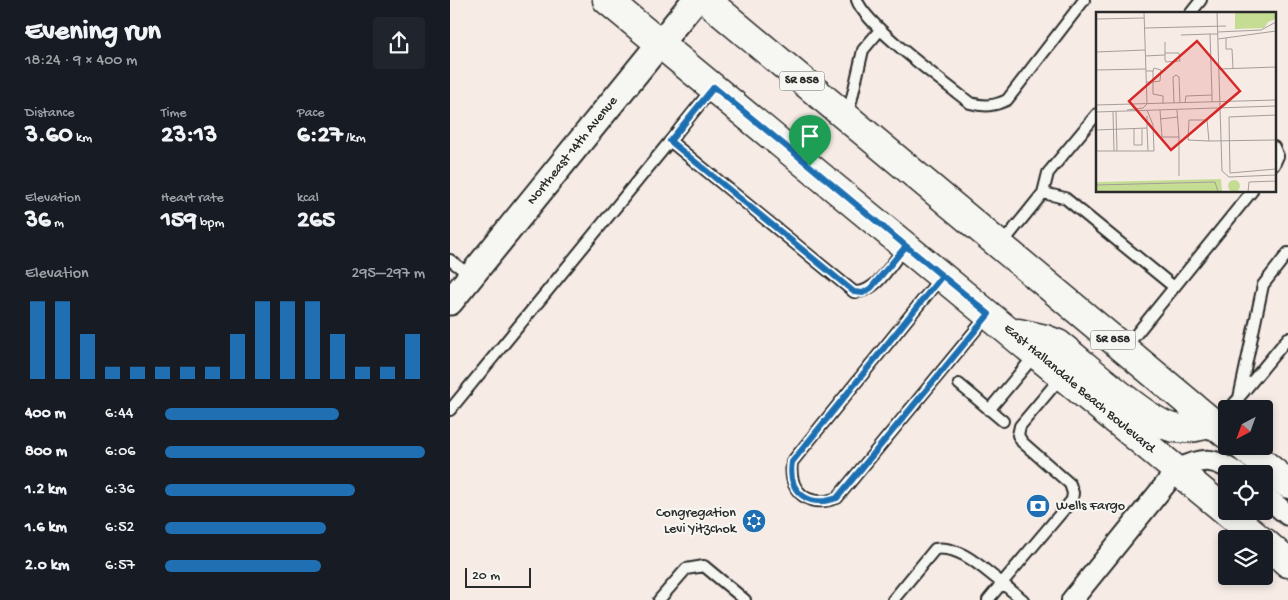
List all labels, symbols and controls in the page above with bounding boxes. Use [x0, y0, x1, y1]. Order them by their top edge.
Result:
inset map [1096, 12, 1276, 192]
text: Evening run [25, 16, 161, 49]
button: share [373, 17, 425, 69]
text: 18:24 · 9 × 400 m [25, 52, 137, 71]
road number: SR 858 [780, 72, 824, 90]
street label: Northeast 14th Avenue [524, 93, 622, 209]
text: Distance [25, 105, 74, 122]
text: Time [161, 105, 187, 122]
text: Pace [297, 105, 324, 122]
pin [789, 115, 831, 166]
text: 3.60 [25, 122, 73, 151]
text: 23:13 [161, 122, 217, 151]
text: 6:27 [297, 122, 343, 151]
icon: arrive [796, 122, 824, 150]
text: km [73, 130, 92, 147]
text: /km [343, 130, 366, 147]
text: Elevation [25, 190, 81, 207]
text: Heart rate [161, 190, 224, 207]
text: kcal [297, 190, 319, 207]
text: 36 [25, 207, 51, 236]
text: 159 [161, 207, 197, 236]
text: 265 [297, 207, 335, 236]
text: m [51, 215, 64, 232]
text: bpm [197, 215, 224, 232]
text: Elevation [25, 265, 89, 284]
text: 295–297 m [352, 265, 425, 284]
street label: East Hallandale Beach Boulevard [1000, 321, 1160, 459]
road number: SR 858 [1090, 330, 1136, 350]
north arrow [1218, 400, 1272, 455]
map controls [1218, 400, 1273, 585]
text: 400 m [25, 405, 66, 424]
text: 6:44 [105, 405, 133, 424]
text: 800 m [25, 443, 67, 462]
text: 6:06 [105, 443, 135, 462]
button: locate [1218, 465, 1273, 520]
text: 1.2 km [25, 481, 67, 500]
text: 6:36 [105, 481, 135, 500]
bank icon: Wells Fargo [1025, 493, 1051, 519]
place label: Wells Fargo [1056, 498, 1125, 515]
place label: Congregation Levi Yitzchok [656, 505, 738, 538]
synagogue icon: Congregation Levi Yitzchok [741, 508, 767, 534]
text: 1.6 km [25, 519, 67, 538]
text: 6:52 [105, 519, 134, 538]
button: layers [1218, 530, 1273, 585]
text: 2.0 km [25, 557, 69, 576]
text: 6:57 [105, 557, 135, 576]
scale bar [465, 565, 531, 588]
text: 20 m [472, 568, 500, 585]

